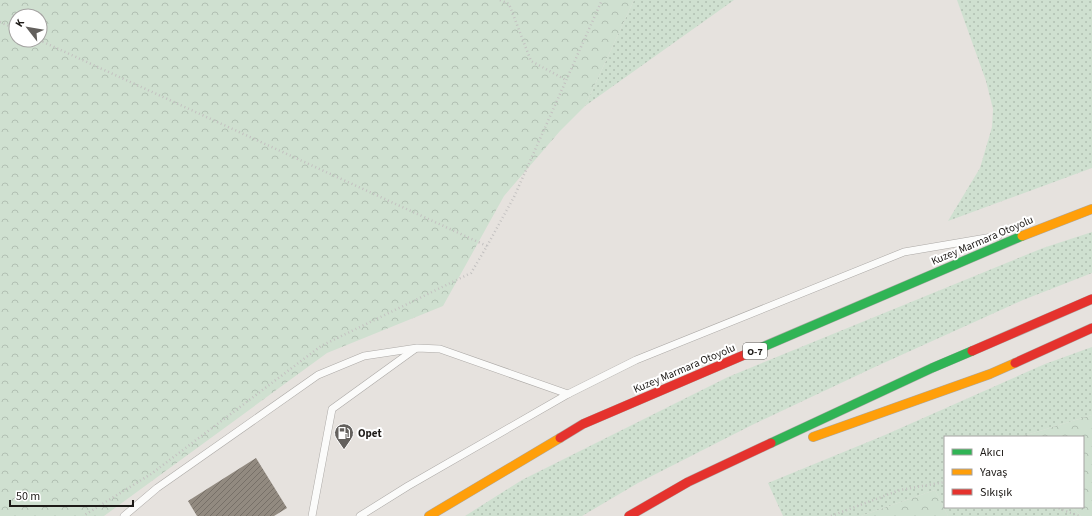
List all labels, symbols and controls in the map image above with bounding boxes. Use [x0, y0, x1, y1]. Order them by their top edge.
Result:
north arrow [8, 8, 48, 48]
text: K [12, 16, 28, 30]
street label: Kuzey Marmara Otoyolu [929, 212, 1036, 269]
street label: Kuzey Marmara Otoyolu [631, 340, 738, 397]
road number: O-7 [743, 343, 767, 359]
fuel station icon: Opet [333, 422, 355, 450]
place label: Opet [358, 426, 382, 441]
legend [944, 436, 1084, 508]
text: Akıcı [980, 444, 1004, 461]
text: Yavaş [979, 464, 1007, 481]
scale bar [10, 482, 133, 508]
text: Sıkışık [980, 484, 1012, 501]
text: 50 m [16, 488, 40, 505]

